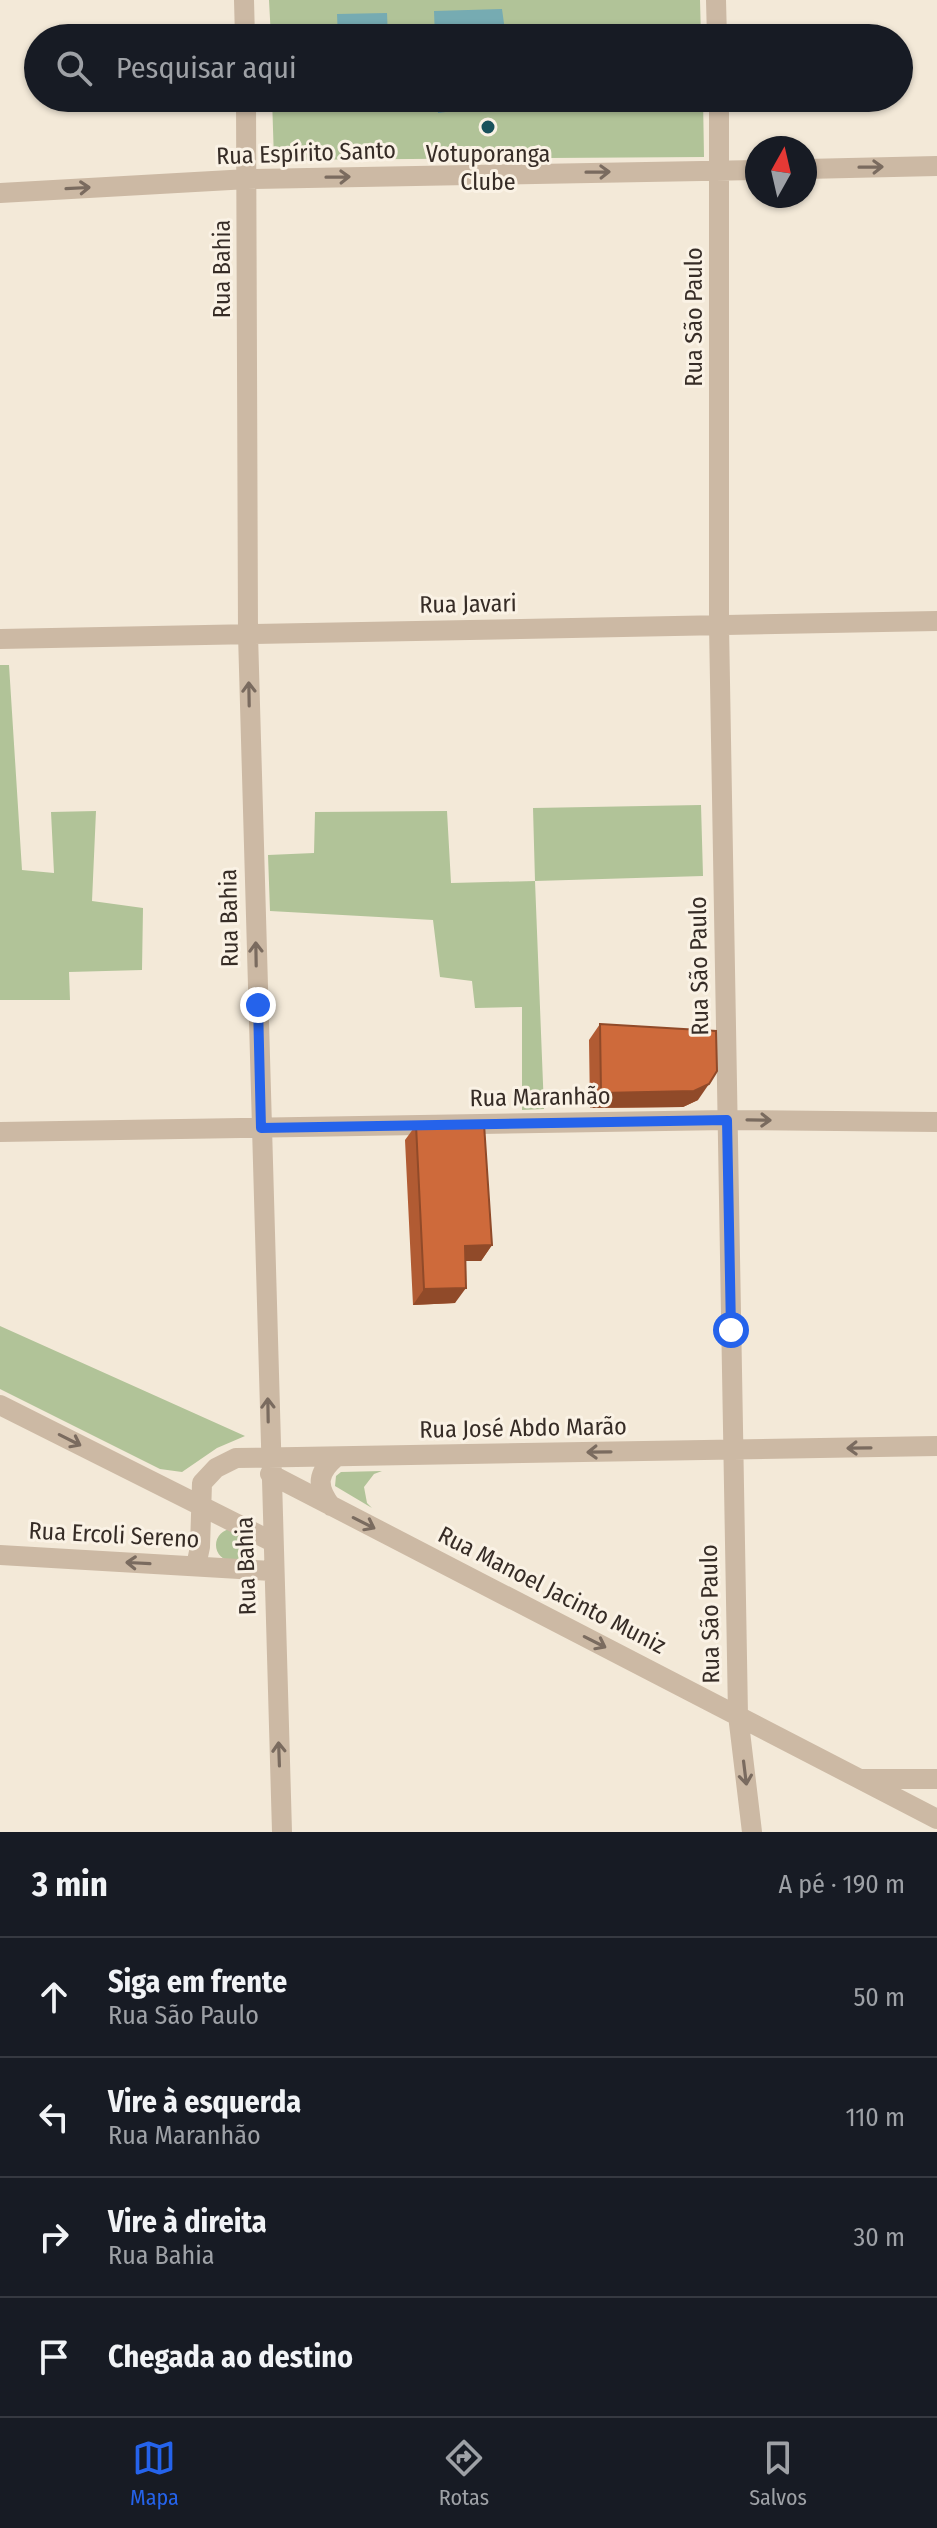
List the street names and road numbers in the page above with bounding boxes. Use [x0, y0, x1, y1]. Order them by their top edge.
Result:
street label: Rua Espírito Santo [216, 136, 396, 170]
street label: Rua Bahia [208, 220, 236, 318]
street label: Rua São Paulo [680, 247, 708, 387]
street label: Rua Javari [419, 589, 517, 619]
street label: Rua Bahia [214, 869, 244, 967]
street label: Rua São Paulo [684, 896, 714, 1036]
street label: Rua Maranhão [469, 1082, 611, 1112]
street label: Rua José Abdo Marão [419, 1412, 627, 1444]
street label: Rua Bahia [230, 1516, 262, 1616]
street label: Rua Ercoli Sereno [28, 1517, 200, 1553]
street label: Rua Manoel Jacinto Muniz [433, 1520, 671, 1660]
street label: Rua São Paulo [695, 1544, 725, 1684]

